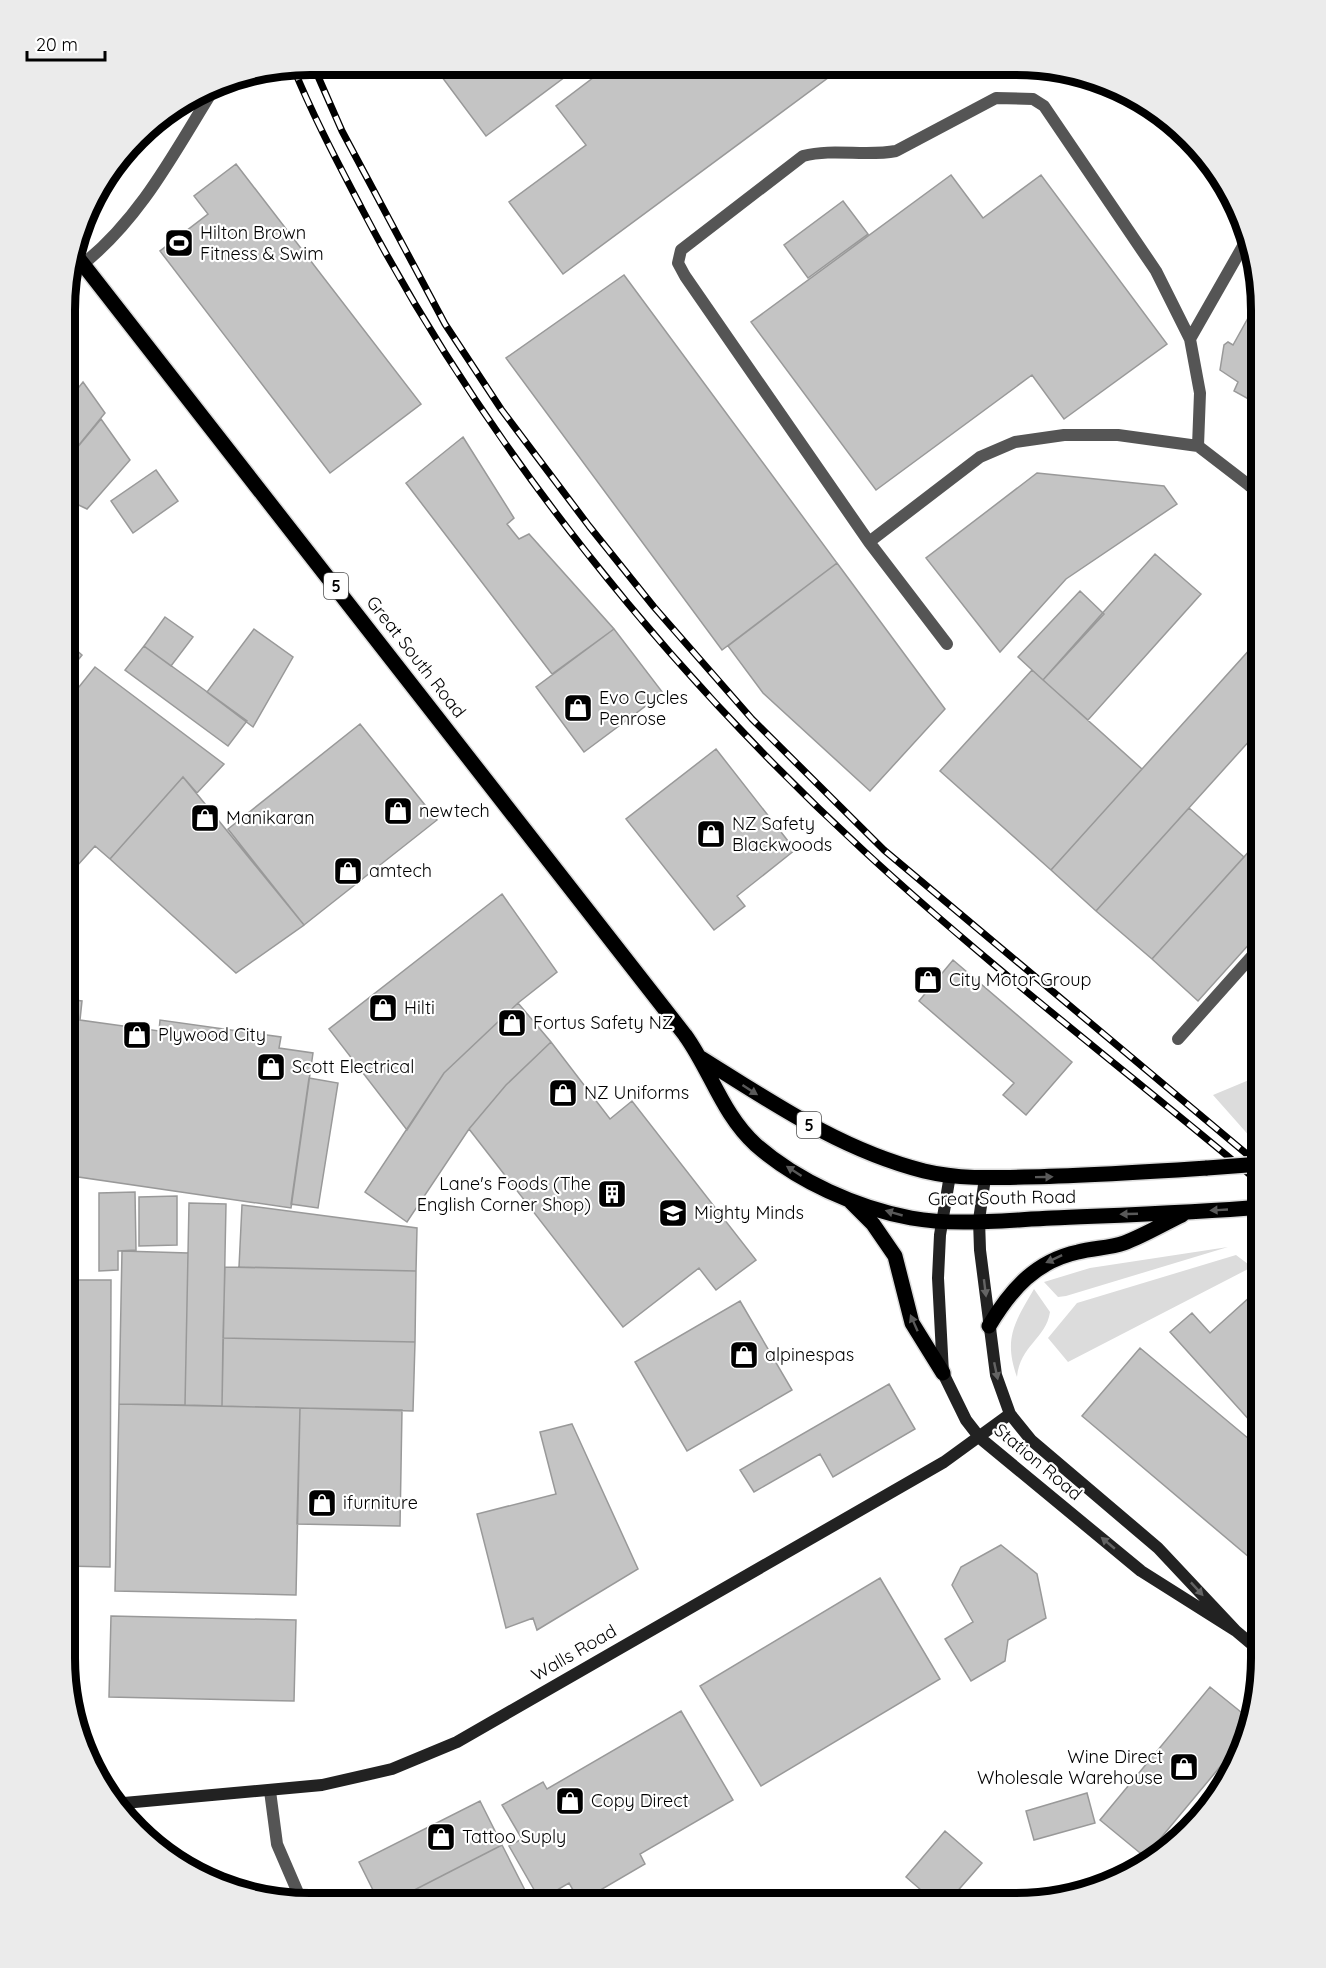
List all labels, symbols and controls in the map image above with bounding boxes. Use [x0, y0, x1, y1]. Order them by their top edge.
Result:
scale bar [27, 24, 105, 62]
text: 20 m [36, 33, 78, 56]
place label: Hilton Brown Fitness & Swim [200, 221, 324, 265]
sports icon: Hilton Brown Fitness & Swim [163, 227, 195, 259]
road number: 5 [324, 573, 348, 599]
street label: Great South Road [362, 591, 471, 722]
place label: Evo Cycles Penrose [599, 686, 688, 730]
shop icon: Evo Cycles Penrose [562, 692, 594, 724]
shop icon: newtech [382, 795, 414, 827]
place label: newtech [419, 799, 490, 822]
shop icon: Manikaran [189, 802, 221, 834]
place label: Manikaran [226, 806, 315, 829]
place label: NZ Safety Blackwoods [732, 812, 832, 856]
shop icon: NZ Safety Blackwoods [695, 818, 727, 850]
shop icon: amtech [332, 855, 364, 887]
place label: amtech [369, 859, 432, 882]
shop icon: City Motor Group [912, 964, 944, 996]
place label: City Motor Group [949, 968, 1091, 991]
shop icon: Hilti [367, 992, 399, 1024]
place label: Hilti [404, 996, 435, 1019]
shop icon: Fortus Safety NZ [496, 1007, 528, 1039]
place label: Fortus Safety NZ [533, 1011, 673, 1034]
shop icon: Plywood City [121, 1019, 153, 1051]
place label: Plywood City [158, 1023, 266, 1046]
shop icon: Scott Electrical [255, 1051, 287, 1083]
place label: Scott Electrical [292, 1055, 414, 1078]
shop icon: NZ Uniforms [547, 1077, 579, 1109]
place label: NZ Uniforms [584, 1081, 689, 1104]
one-way arrow [742, 1084, 758, 1096]
road number: 5 [797, 1112, 821, 1138]
one-way arrow [786, 1166, 802, 1177]
place label: Lane's Foods (The English Corner Shop) [417, 1172, 591, 1216]
one-way arrow [1034, 1172, 1053, 1182]
building icon: Lane's Foods (The English Corner Shop) [596, 1178, 628, 1210]
street label: Great South Road [928, 1185, 1076, 1210]
school or university icon: Mighty Minds [657, 1197, 689, 1229]
place label: Mighty Minds [694, 1201, 804, 1224]
one-way arrow [1210, 1205, 1229, 1215]
one-way arrow [885, 1208, 903, 1217]
one-way arrow [1119, 1210, 1138, 1219]
one-way arrow [1046, 1255, 1063, 1264]
one-way arrow [980, 1279, 990, 1298]
one-way arrow [909, 1315, 918, 1332]
shop icon: alpinespas [728, 1339, 760, 1371]
place label: alpinespas [765, 1343, 854, 1366]
one-way arrow [992, 1362, 1001, 1381]
street label: Station Road [990, 1418, 1087, 1505]
shop icon: ifurniture [306, 1487, 338, 1519]
place label: ifurniture [343, 1491, 418, 1514]
one-way arrow [1101, 1537, 1116, 1550]
one-way arrow [1190, 1581, 1203, 1596]
street label: Walls Road [527, 1619, 620, 1686]
place label: Wine Direct Wholesale Warehouse [977, 1745, 1163, 1789]
shop icon: Wine Direct Wholesale Warehouse [1168, 1751, 1200, 1783]
shop icon: Copy Direct [554, 1785, 586, 1817]
place label: Copy Direct [591, 1789, 689, 1812]
shop icon: Tattoo Suply [425, 1821, 457, 1853]
place label: Tattoo Suply [462, 1825, 566, 1848]

